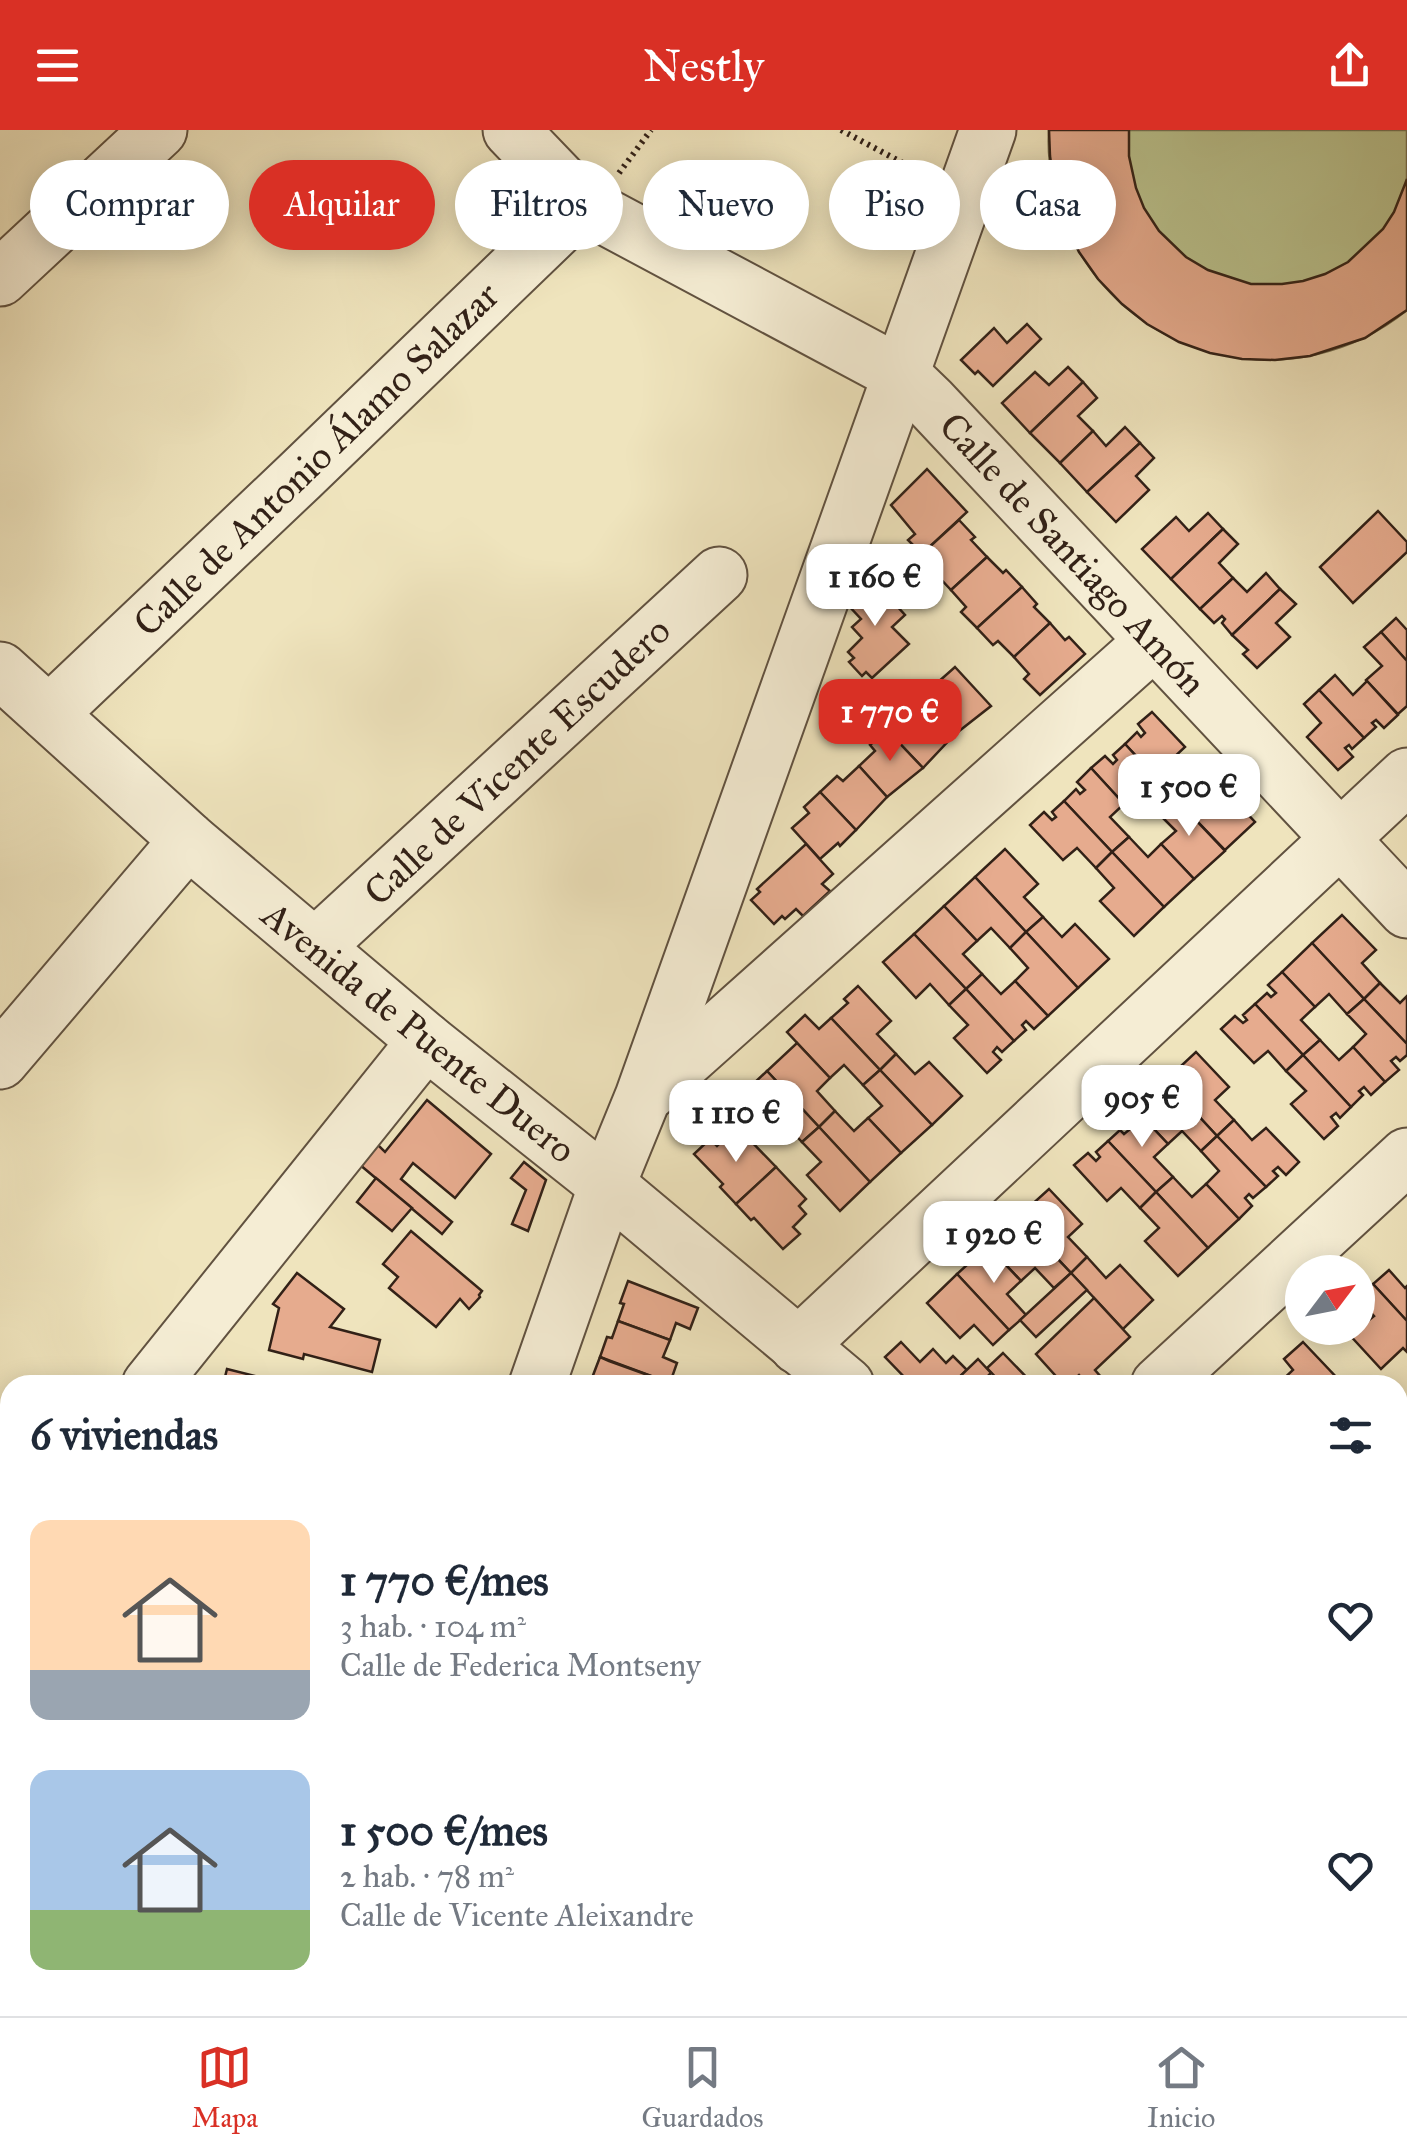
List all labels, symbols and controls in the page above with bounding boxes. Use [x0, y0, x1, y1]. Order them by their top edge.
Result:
icon: menu [30, 38, 85, 93]
text: Nestly [643, 38, 764, 93]
icon: share [1322, 38, 1377, 93]
chip: Comprar [30, 160, 229, 250]
chip: Alquilar [249, 160, 435, 250]
chip: Filtros [455, 160, 623, 250]
chip: Nuevo [643, 160, 809, 250]
chip: Piso [829, 160, 960, 250]
chip: Casa [980, 160, 1116, 250]
street label: Calle de Antonio Álamo Salazar [124, 272, 509, 646]
street label: Calle de Santiago Amón [930, 403, 1216, 705]
pin: 1 160 € [783, 544, 967, 629]
text: 1 160 € [828, 557, 922, 596]
street label: Calle de Vicente Escudero [354, 607, 680, 915]
pin: 1 770 € [798, 679, 982, 764]
text: 1 770 € [841, 692, 939, 731]
pin: 1 500 € [1097, 754, 1281, 839]
text: 1 500 € [1140, 767, 1238, 806]
street label: Avenida de Puente Duero [251, 890, 585, 1173]
pin: 905 € [1072, 1065, 1212, 1150]
text: 905 € [1104, 1078, 1180, 1117]
pin: 1 110 € [644, 1080, 828, 1165]
text: 1 110 € [691, 1093, 781, 1132]
pin: 1 920 € [902, 1201, 1086, 1286]
text: 1 920 € [945, 1214, 1043, 1253]
north arrow [1285, 1255, 1375, 1345]
map controls [1285, 1255, 1375, 1345]
icon: filters [1323, 1408, 1378, 1463]
text: 6 viviendas [30, 1409, 218, 1461]
text: 1 770 €/mes [340, 1555, 549, 1607]
icon: home [110, 1560, 230, 1680]
icon: heart [1323, 1593, 1378, 1648]
text: 3 hab. · 104 m² [340, 1607, 526, 1646]
text: Calle de Federica Montseny [340, 1646, 701, 1685]
text: 1 500 €/mes [340, 1805, 548, 1857]
icon: home [110, 1810, 230, 1930]
icon: heart [1323, 1843, 1378, 1898]
text: 2 hab. · 78 m² [340, 1857, 514, 1896]
text: Calle de Vicente Aleixandre [340, 1896, 694, 1935]
tab: Mapa [192, 2040, 258, 2135]
tab: Guardados [642, 2040, 764, 2135]
tab: Inicio [1147, 2040, 1215, 2135]

